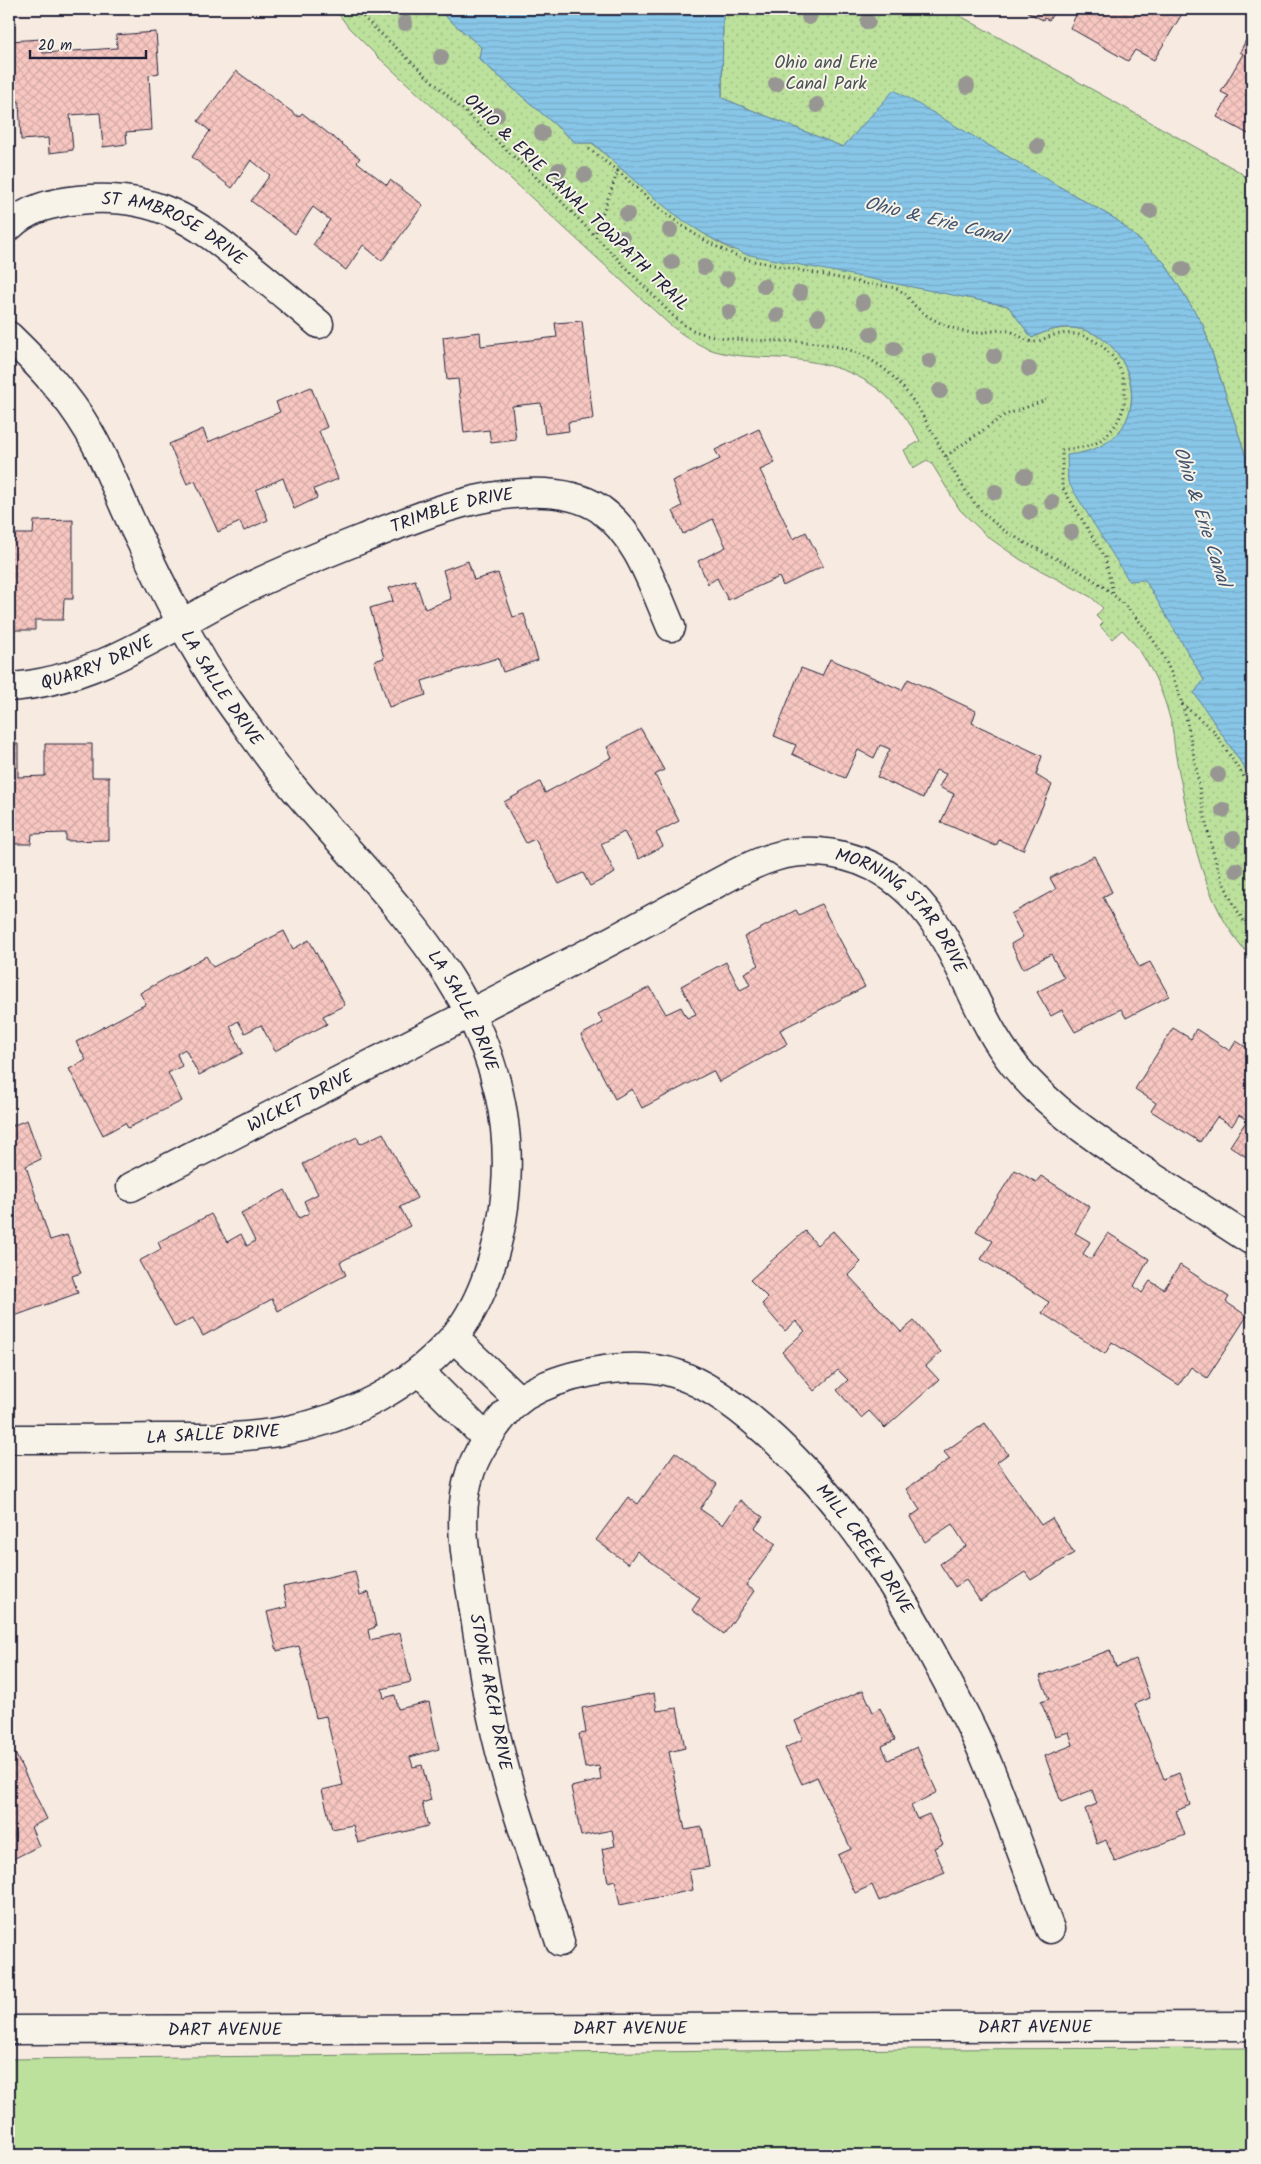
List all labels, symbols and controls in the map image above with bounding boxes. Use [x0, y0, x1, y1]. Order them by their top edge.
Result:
scale bar [30, 28, 146, 60]
text: 20 m [38, 34, 72, 58]
park label: Ohio and Erie Canal Park [774, 49, 878, 99]
street label: OHIO & ERIE CANAL TOWPATH TRAIL [457, 87, 695, 319]
street label: ST AMBROSE DRIVE [101, 186, 252, 274]
water label: Ohio & Erie Canal [861, 189, 1013, 254]
water label: Ohio & Erie Canal [1164, 443, 1239, 594]
street label: TRIMBLE DRIVE [387, 481, 515, 542]
street label: LA SALLE DRIVE [172, 625, 270, 753]
street label: QUARRY DRIVE [38, 628, 160, 699]
street label: MORNING STAR DRIVE [832, 841, 974, 979]
street label: LA SALLE DRIVE [419, 944, 506, 1076]
street label: WICKET DRIVE [242, 1062, 360, 1141]
street label: LA SALLE DRIVE [146, 1417, 281, 1453]
street label: MILL CREEK DRIVE [808, 1478, 920, 1621]
street label: STONE ARCH DRIVE [460, 1611, 519, 1774]
street label: DART AVENUE [978, 2014, 1093, 2043]
street label: DART AVENUE [573, 2015, 688, 2044]
street label: DART AVENUE [168, 2016, 283, 2045]

